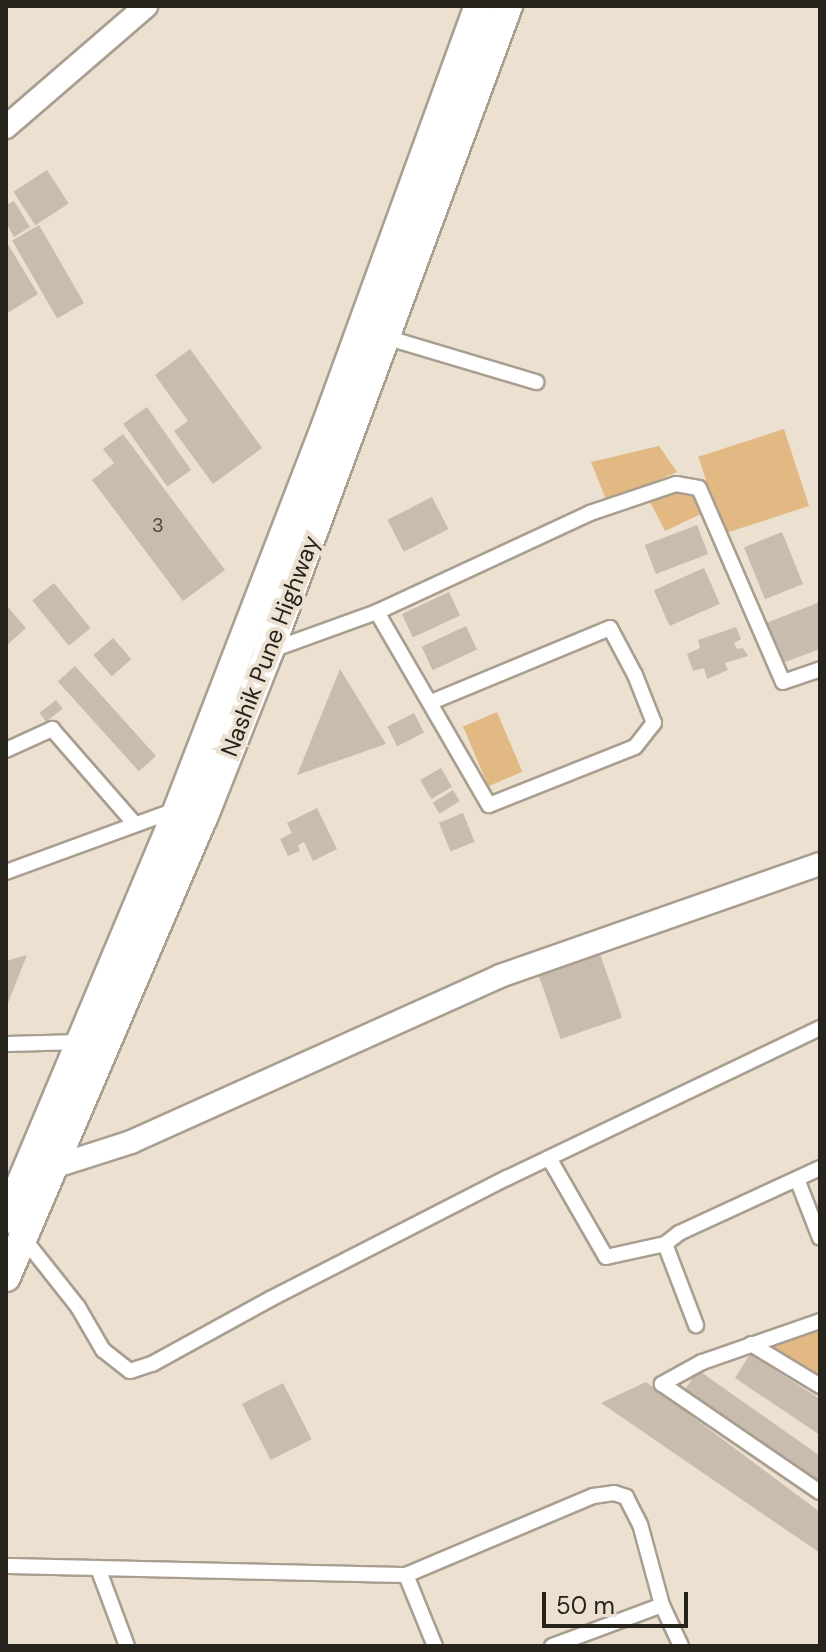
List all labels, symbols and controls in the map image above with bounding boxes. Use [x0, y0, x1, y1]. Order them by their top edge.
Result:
house number: 3 [152, 513, 164, 537]
street label: Nashik Pune Highway [215, 531, 325, 761]
scale bar [546, 1576, 692, 1626]
text: 50 m [556, 1590, 615, 1621]

